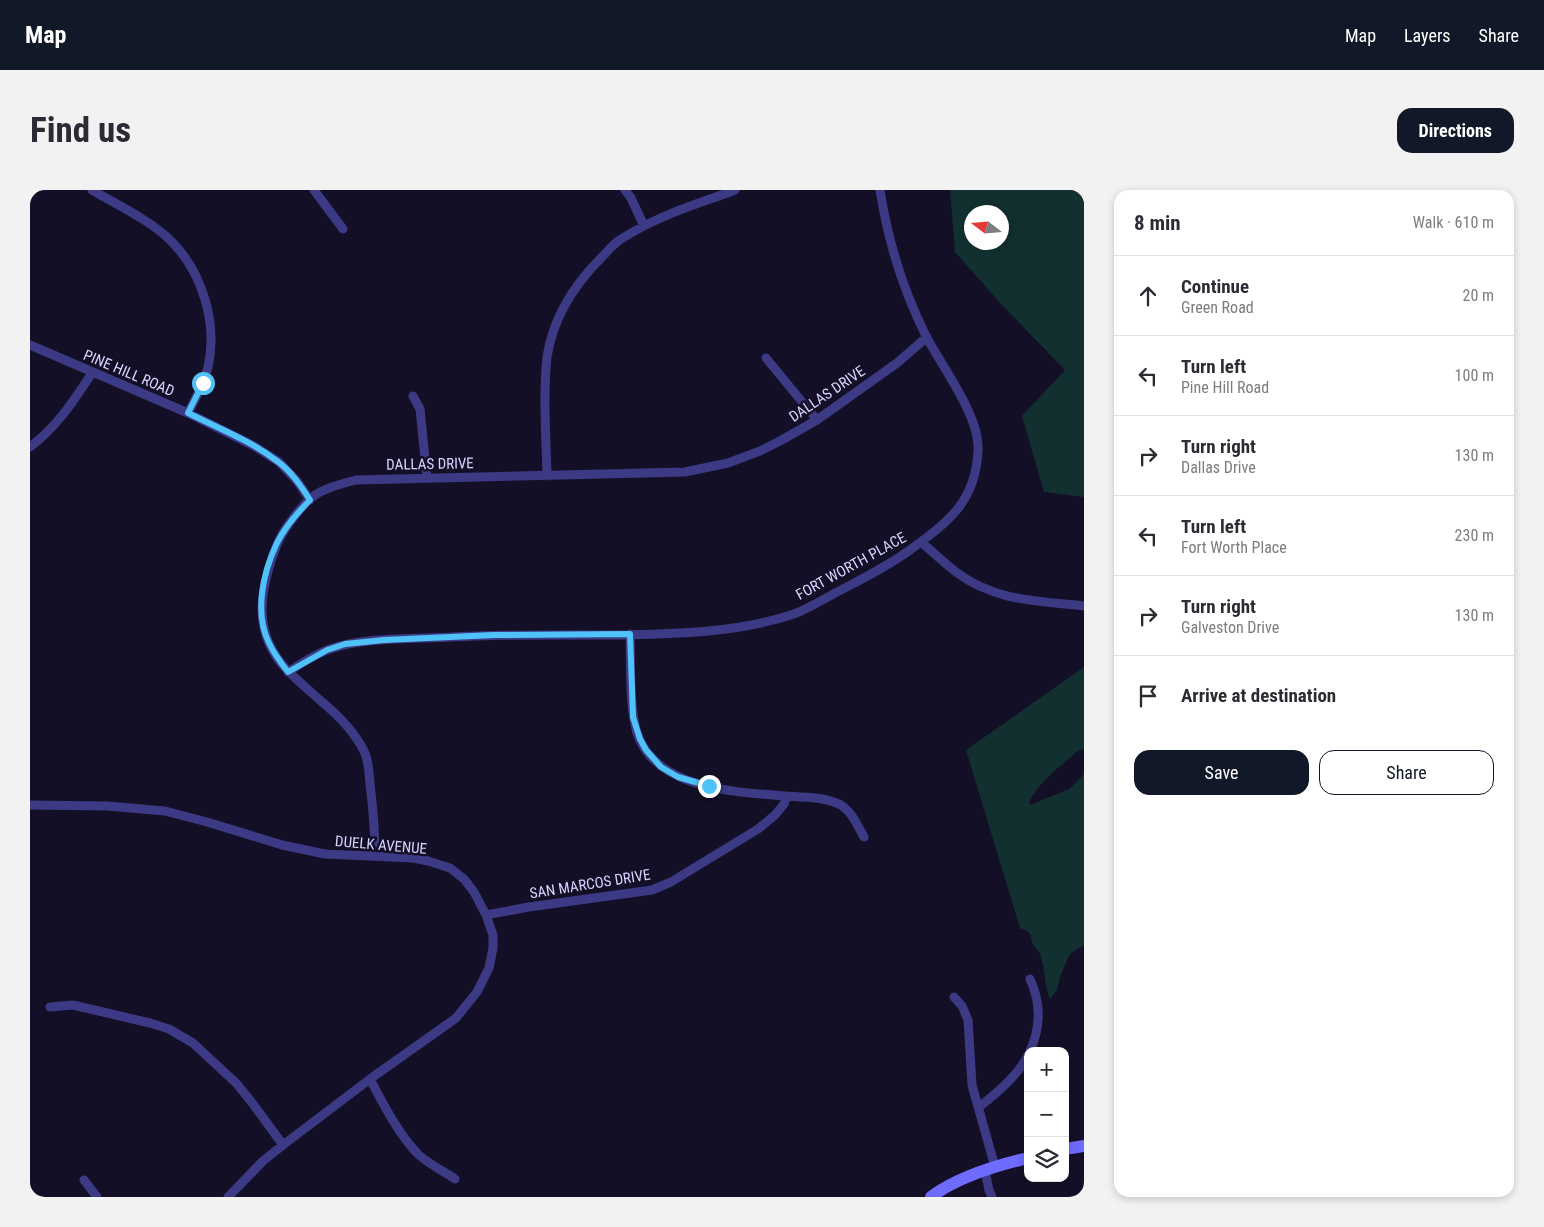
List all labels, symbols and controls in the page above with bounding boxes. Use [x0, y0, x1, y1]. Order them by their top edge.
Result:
text: Map [25, 21, 66, 49]
text: Map [1345, 25, 1376, 46]
text: Layers [1404, 25, 1451, 46]
text: Share [1479, 25, 1519, 46]
button: Directions [1397, 108, 1514, 153]
text: Find us [30, 110, 131, 151]
north arrow [964, 205, 1009, 250]
text: 8 min [1134, 211, 1181, 235]
text: Walk · 610 m [1413, 213, 1494, 232]
text: Continue [1181, 275, 1249, 298]
icon: ahead [1134, 282, 1162, 310]
text: 20 m [1462, 286, 1494, 305]
text: Green Road [1181, 298, 1254, 317]
street label: PINE HILL ROAD [81, 346, 177, 400]
text: Turn left [1181, 355, 1246, 378]
street label: DALLAS DRIVE [786, 362, 868, 426]
icon: left [1134, 362, 1162, 390]
text: 100 m [1455, 366, 1494, 385]
route start [192, 372, 215, 395]
text: Pine Hill Road [1181, 378, 1269, 397]
text: Turn right [1181, 435, 1256, 458]
icon: right [1134, 442, 1162, 470]
text: 130 m [1455, 446, 1494, 465]
street label: DALLAS DRIVE [386, 454, 474, 474]
text: Dallas Drive [1181, 458, 1256, 477]
text: Turn left [1181, 515, 1246, 538]
icon: left [1134, 522, 1162, 550]
text: 230 m [1455, 526, 1494, 545]
street label: FORT WORTH PLACE [793, 528, 909, 604]
text: Fort Worth Place [1181, 538, 1287, 557]
text: Turn right [1181, 595, 1256, 618]
icon: right [1134, 602, 1162, 630]
text: 130 m [1455, 606, 1494, 625]
text: Galveston Drive [1181, 618, 1279, 637]
icon: arrive [1134, 682, 1162, 710]
text: Arrive at destination [1181, 684, 1336, 707]
button: Save [1134, 750, 1309, 795]
button: Share [1319, 750, 1494, 795]
route end [698, 775, 721, 798]
street label: DUELK AVENUE [334, 832, 428, 858]
street label: SAN MARCOS DRIVE [528, 866, 652, 902]
map controls [1024, 1047, 1069, 1182]
button: + [1024, 1047, 1069, 1092]
button: − [1024, 1092, 1069, 1137]
button: layers [1024, 1137, 1069, 1182]

